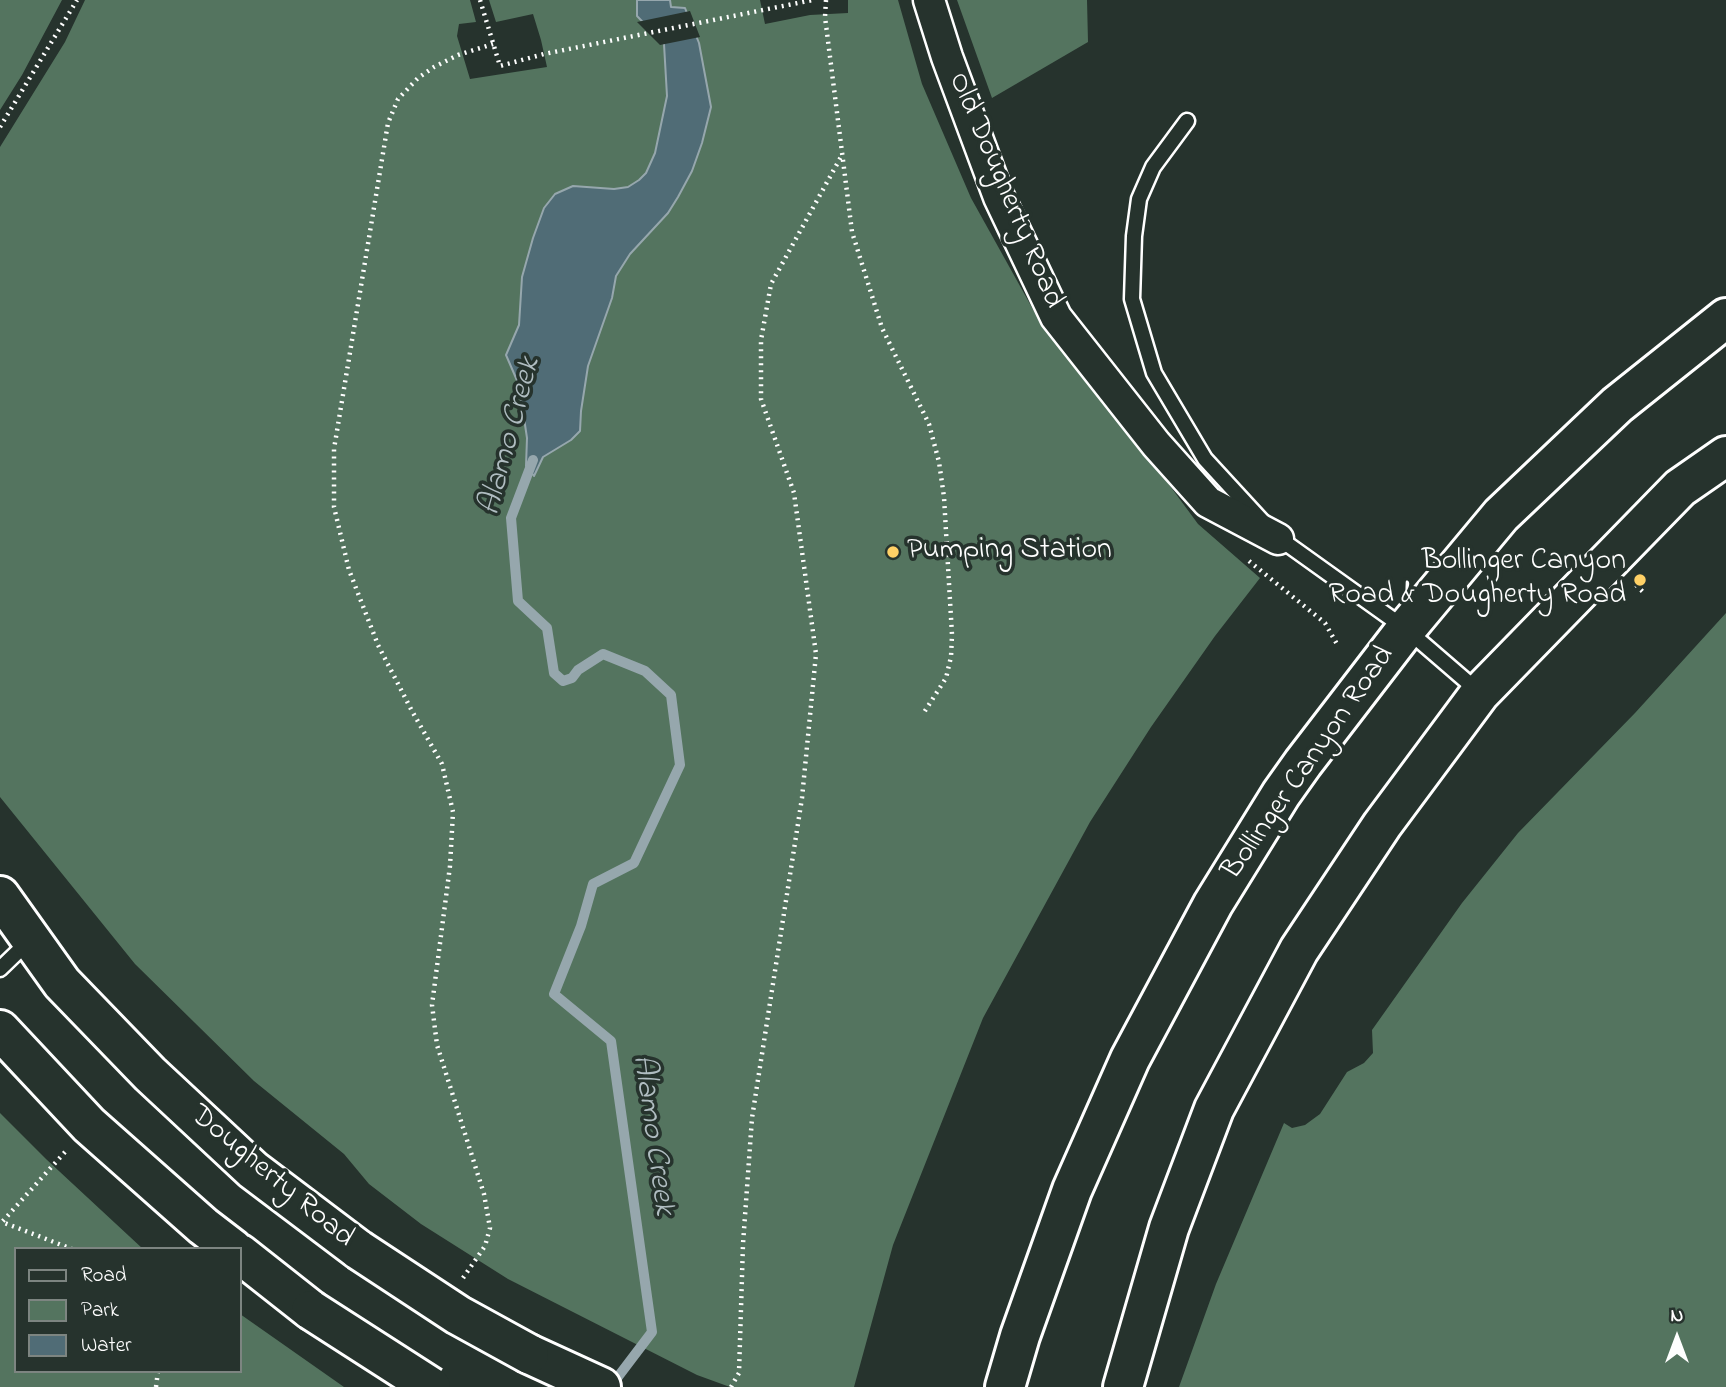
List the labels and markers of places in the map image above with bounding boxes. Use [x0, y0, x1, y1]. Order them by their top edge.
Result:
place label: Pumping Station [907, 534, 1112, 570]
marker: Pumping Station [885, 544, 901, 560]
place label: Bollinger Canyon Road & Dougherty Road [1329, 545, 1626, 616]
marker: Bollinger Canyon Road & Dougherty Road [1632, 572, 1648, 588]

